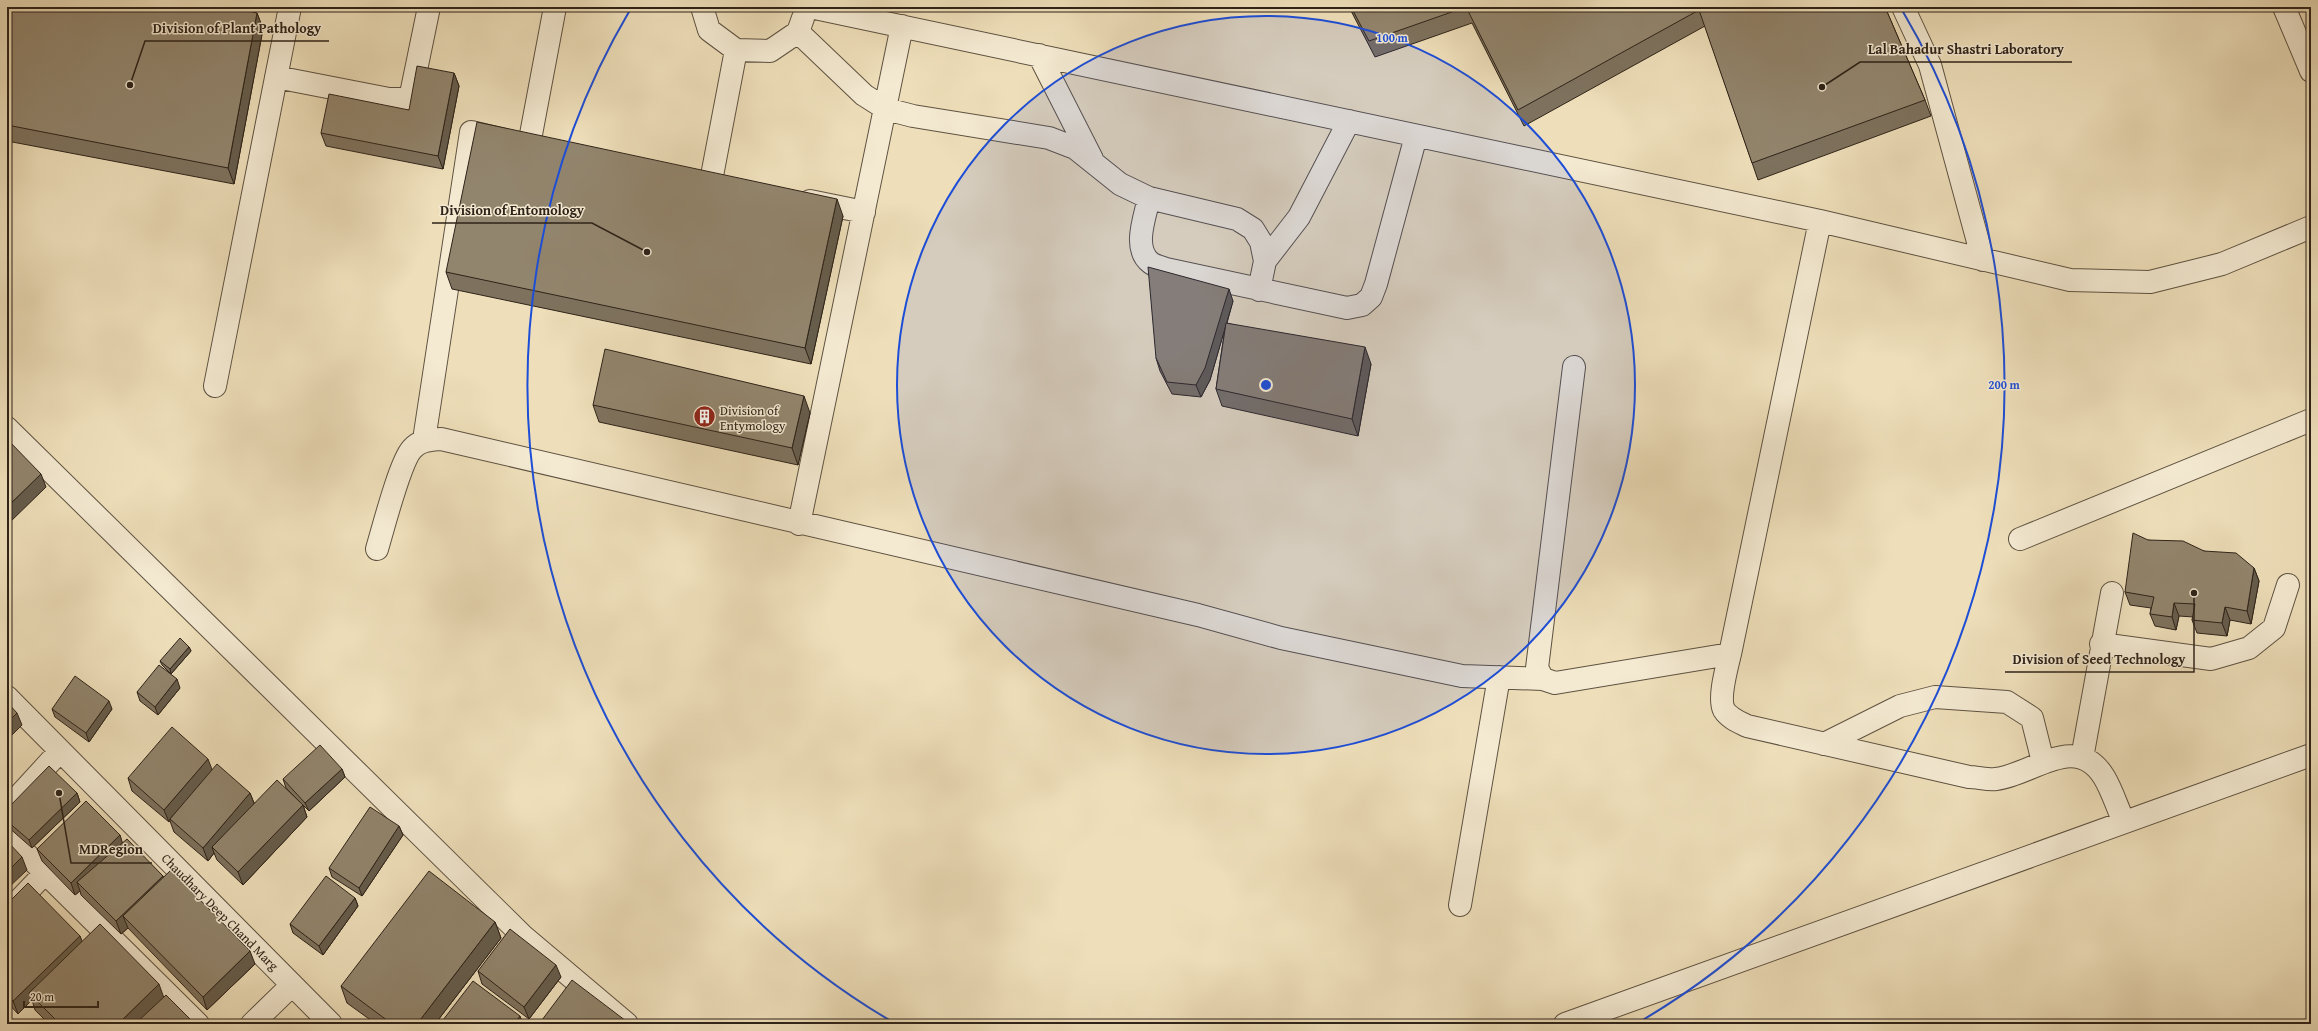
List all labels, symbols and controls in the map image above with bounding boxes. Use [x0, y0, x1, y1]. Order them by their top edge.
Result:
callout: Division of Plant Pathology [145, 15, 329, 41]
text: Division of Plant Pathology [153, 18, 322, 38]
text: 100 m [1376, 29, 1409, 46]
callout: Lal Bahadur Shastri Laboratory [1860, 36, 2072, 62]
text: Lal Bahadur Shastri Laboratory [1868, 39, 2065, 59]
callout: Division of Entomology [432, 197, 592, 223]
text: Division of Entomology [440, 200, 585, 220]
text: 200 m [1988, 376, 2021, 393]
centre of rings [1259, 378, 1273, 392]
place label: Division of Entymology [720, 401, 786, 435]
building icon: Division of Entymology [692, 404, 718, 430]
callout: Division of Seed Technology [2005, 646, 2194, 672]
text: Division of Seed Technology [2013, 649, 2186, 669]
callout: MDRegion [71, 837, 152, 863]
text: MDRegion [79, 839, 144, 859]
street label: Chaudhary Deep Chand Marg [157, 849, 283, 975]
scale bar [24, 983, 98, 1009]
text: 20 m [30, 988, 54, 1005]

